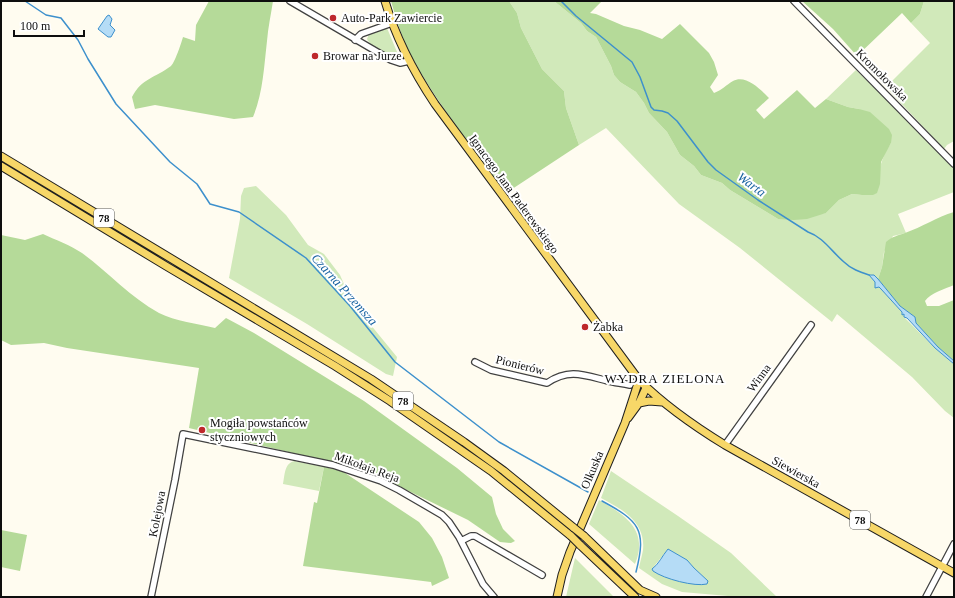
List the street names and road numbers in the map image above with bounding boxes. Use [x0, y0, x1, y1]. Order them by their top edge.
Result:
street label: Kromołowska [853, 46, 911, 104]
street label: Ignacego Jana Paderewskiego [466, 132, 562, 256]
road number: 78 [94, 209, 114, 227]
street label: Pionierów [494, 352, 546, 378]
street label: Winna [744, 361, 774, 395]
road number: 78 [393, 392, 413, 410]
street label: Olkuska [578, 448, 607, 491]
street label: Mikołaja Reja [333, 449, 402, 485]
street label: Siewierska [770, 453, 823, 491]
street label: Kolejowa [146, 489, 168, 538]
road number: 78 [850, 511, 870, 529]

